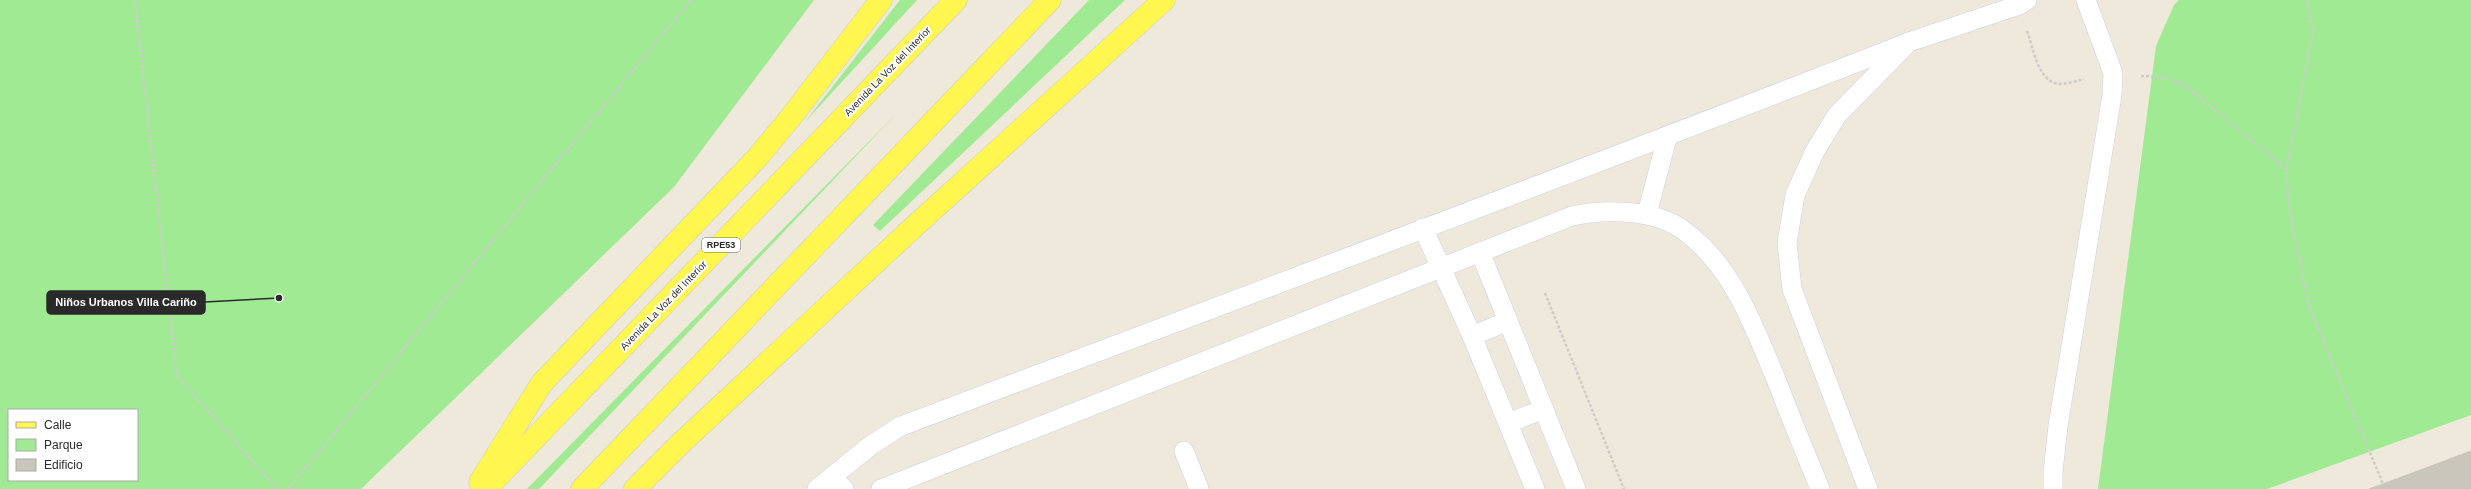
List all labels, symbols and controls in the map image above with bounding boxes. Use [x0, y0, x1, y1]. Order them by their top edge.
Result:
street label: Avenida La Voz del Interior [842, 24, 933, 118]
road number: RPE53 [702, 238, 740, 252]
street label: Avenida La Voz del Interior [618, 258, 709, 352]
callout: Niños Urbanos Villa Cariño [47, 291, 205, 314]
text: Niños Urbanos Villa Cariño [55, 296, 197, 308]
legend [8, 409, 138, 481]
text: Calle [44, 418, 72, 432]
text: Parque [44, 438, 83, 452]
text: Edificio [44, 458, 83, 472]

